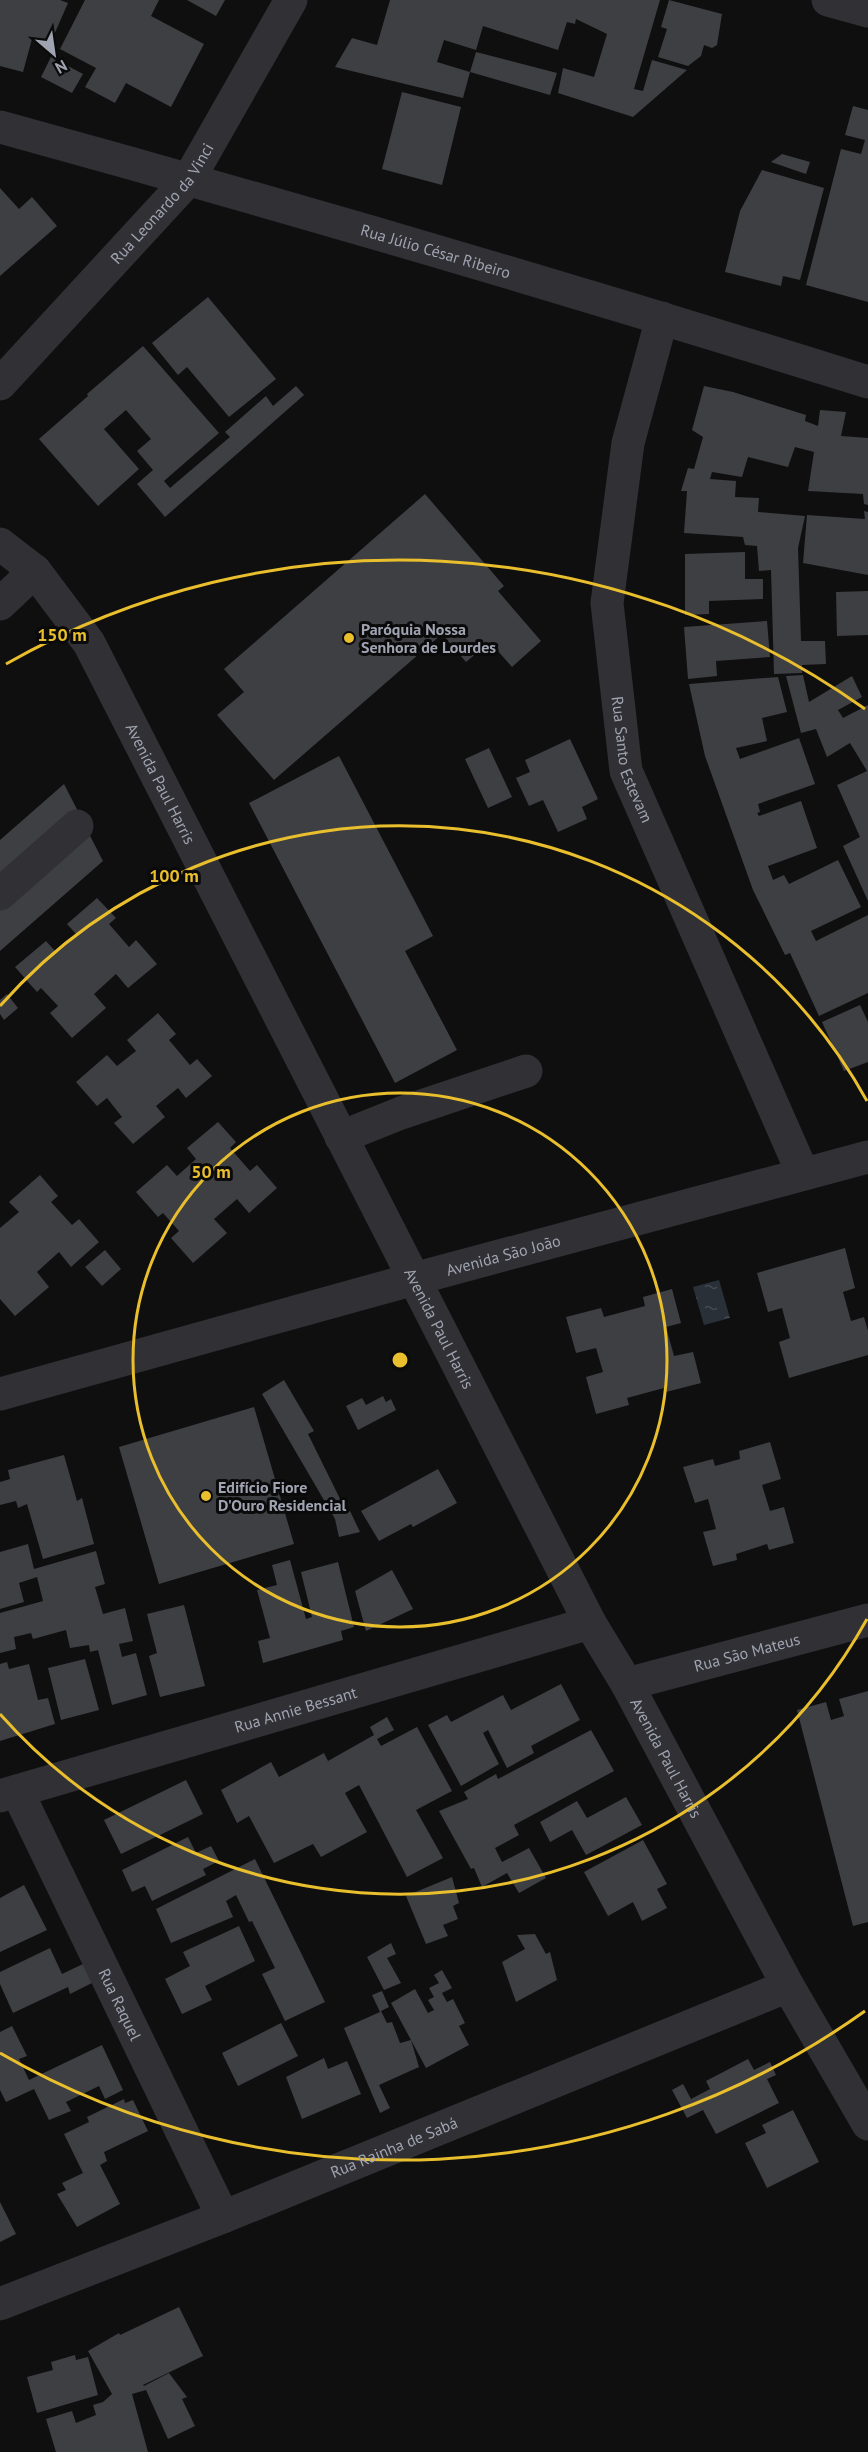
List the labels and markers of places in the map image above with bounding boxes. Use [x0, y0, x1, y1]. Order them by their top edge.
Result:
place label: Paróquia Nossa Senhora de Lourdes [361, 619, 496, 657]
marker: Paróquia Nossa Senhora de Lourdes [342, 631, 356, 645]
centre of rings [390, 1350, 410, 1370]
place label: Edifício Fiore D'Ouro Residencial [218, 1477, 346, 1515]
marker: Edifício Fiore D'Ouro Residencial [199, 1489, 213, 1503]

